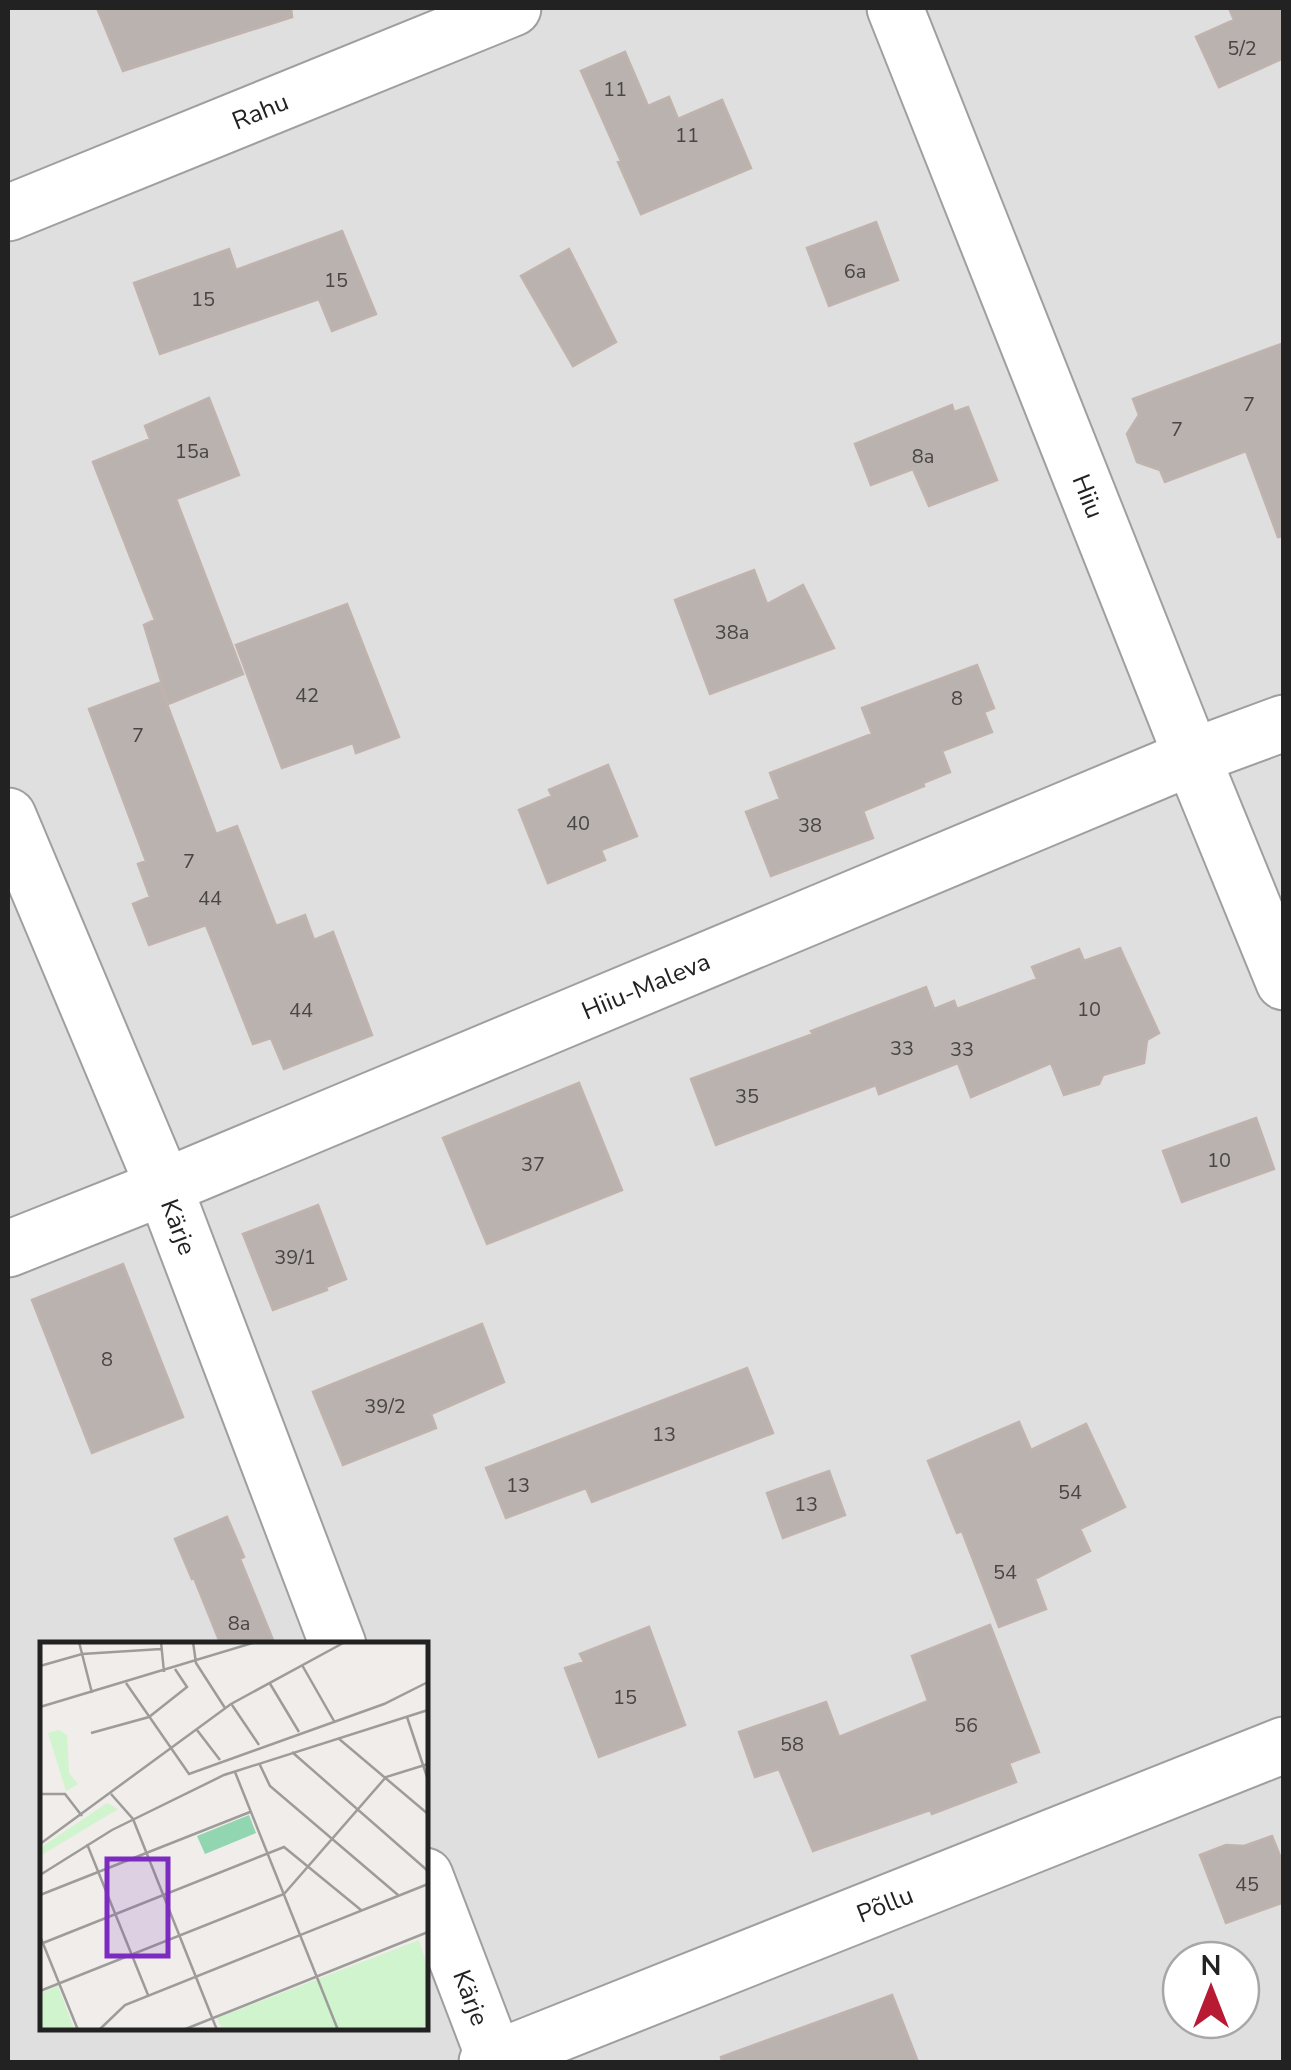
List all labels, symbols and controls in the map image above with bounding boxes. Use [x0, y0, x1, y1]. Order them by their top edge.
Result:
house number: 5/2 [1227, 35, 1257, 62]
house number: 11 [603, 76, 627, 103]
street label: Rahu [227, 85, 294, 138]
house number: 11 [675, 122, 699, 149]
house number: 6a [844, 258, 866, 285]
house number: 15 [324, 267, 348, 294]
house number: 15 [191, 286, 215, 313]
house number: 7 [1243, 391, 1255, 418]
house number: 7 [1171, 416, 1183, 443]
house number: 15a [175, 438, 209, 465]
house number: 8a [912, 443, 934, 470]
street label: Hiiu [1064, 469, 1112, 523]
house number: 38a [715, 619, 749, 646]
house number: 42 [295, 682, 319, 709]
house number: 8 [951, 685, 963, 712]
house number: 7 [132, 722, 144, 749]
house number: 40 [566, 810, 590, 837]
house number: 38 [798, 812, 822, 839]
house number: 7 [183, 848, 195, 875]
house number: 44 [198, 885, 222, 912]
street label: Hiiu-Maleva [577, 944, 715, 1028]
house number: 10 [1077, 996, 1101, 1023]
house number: 44 [289, 997, 313, 1024]
house number: 33 [890, 1035, 914, 1062]
house number: 33 [950, 1036, 974, 1063]
house number: 35 [735, 1083, 759, 1110]
house number: 10 [1207, 1147, 1231, 1174]
house number: 37 [521, 1151, 545, 1178]
street label: Kärje [152, 1194, 204, 1260]
house number: 39/1 [274, 1244, 316, 1271]
house number: 8 [101, 1346, 113, 1373]
house number: 39/2 [364, 1393, 406, 1420]
house number: 13 [652, 1421, 676, 1448]
house number: 13 [506, 1472, 530, 1499]
house number: 54 [1058, 1479, 1082, 1506]
house number: 13 [794, 1491, 818, 1518]
house number: 54 [993, 1559, 1017, 1586]
house number: 8a [228, 1610, 250, 1637]
inset map [40, 1642, 428, 2030]
house number: 15 [613, 1684, 637, 1711]
house number: 56 [954, 1712, 978, 1739]
house number: 58 [780, 1731, 804, 1758]
house number: 45 [1235, 1871, 1259, 1898]
street label: Põllu [852, 1878, 918, 1931]
north arrow [1161, 1940, 1261, 2040]
text: N [1201, 1947, 1221, 1985]
street label: Kärje [444, 1965, 496, 2031]

